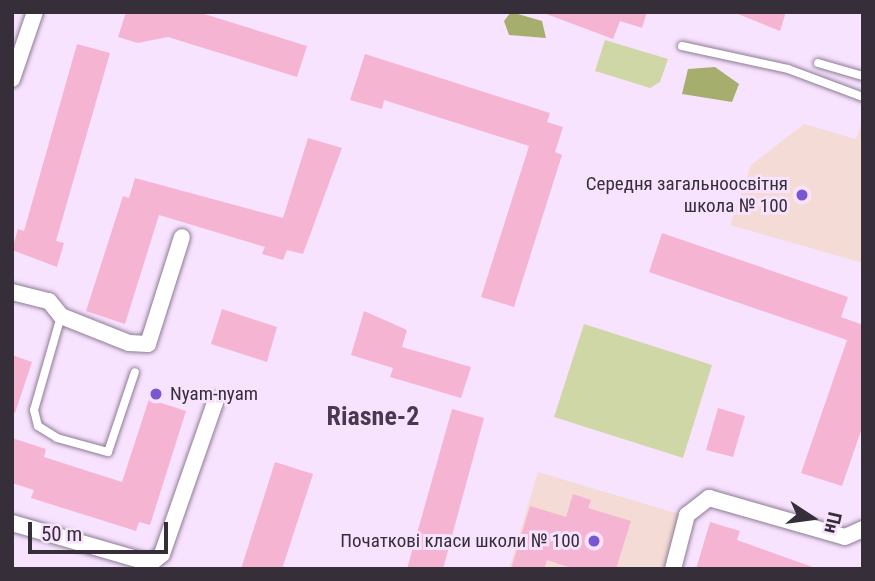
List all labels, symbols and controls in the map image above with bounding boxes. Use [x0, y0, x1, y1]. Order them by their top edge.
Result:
place label: Середня загальноосвітня школа № 100 [586, 173, 788, 217]
marker: Середня загальноосвітня школа № 100 [794, 187, 810, 203]
place label: Nyam-nyam [170, 383, 258, 405]
marker: Nyam-nyam [148, 386, 164, 402]
district label: Riasne-2 [327, 401, 419, 433]
north arrow [777, 483, 847, 553]
scale bar [32, 508, 172, 552]
text: Пн [819, 510, 847, 536]
text: 50 m [41, 522, 82, 546]
place label: Початкові класи школи № 100 [340, 530, 580, 552]
marker: Початкові класи школи № 100 [586, 533, 602, 549]

